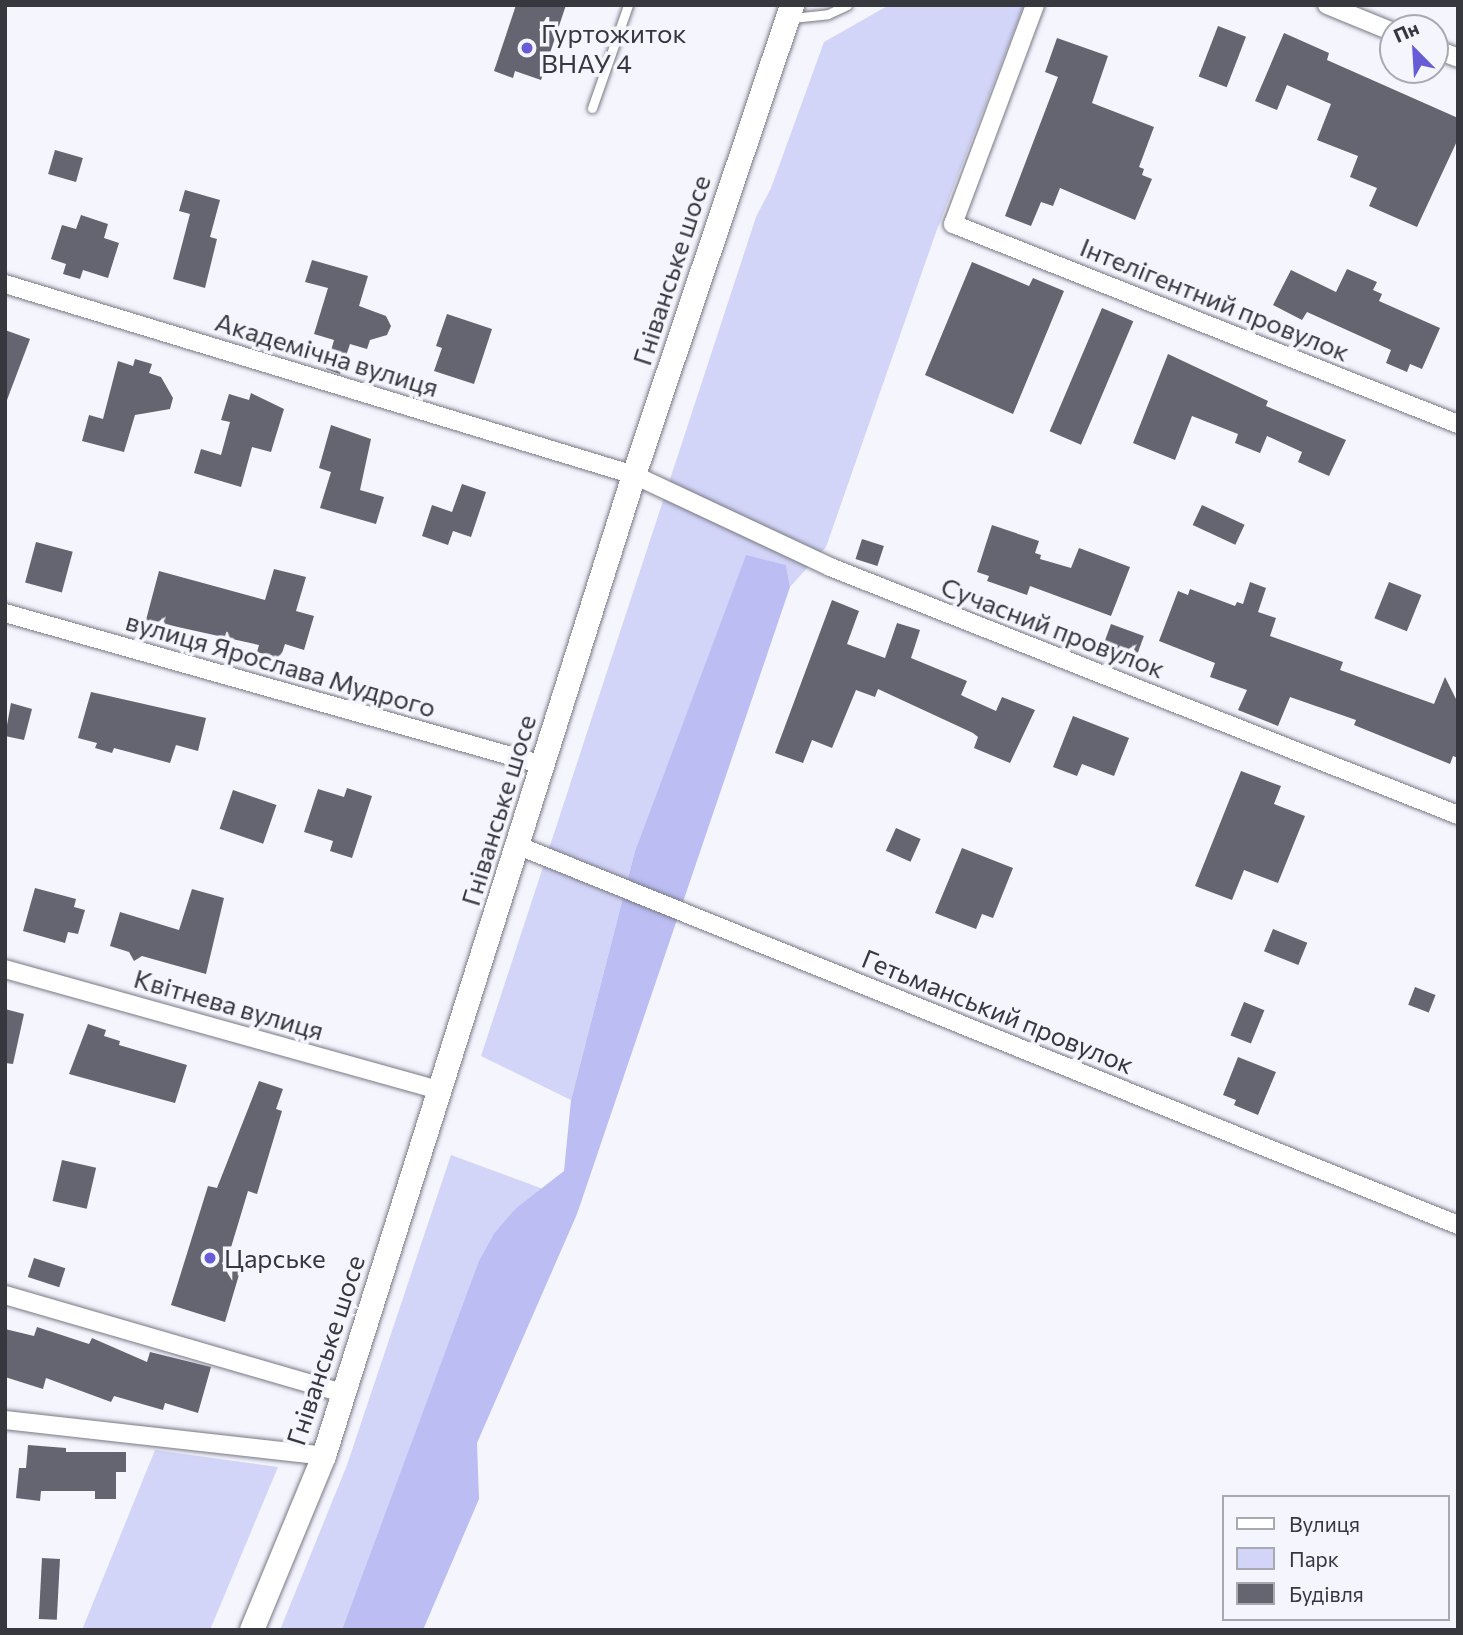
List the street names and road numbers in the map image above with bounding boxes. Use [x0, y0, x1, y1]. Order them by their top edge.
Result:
street label: Гніванське шосе [626, 171, 716, 369]
street label: Інтелігентний провулок [1076, 231, 1354, 367]
street label: Академічна вулиця [212, 305, 442, 403]
street label: Сучасний провулок [937, 570, 1169, 684]
street label: вулиця Ярослава Мудрого [122, 605, 440, 723]
street label: Гніванське шосе [454, 711, 542, 909]
street label: Гетьманський провулок [858, 942, 1138, 1080]
street label: Квітнева вулиця [131, 962, 327, 1046]
street label: Гніванське шосе [280, 1251, 370, 1449]

